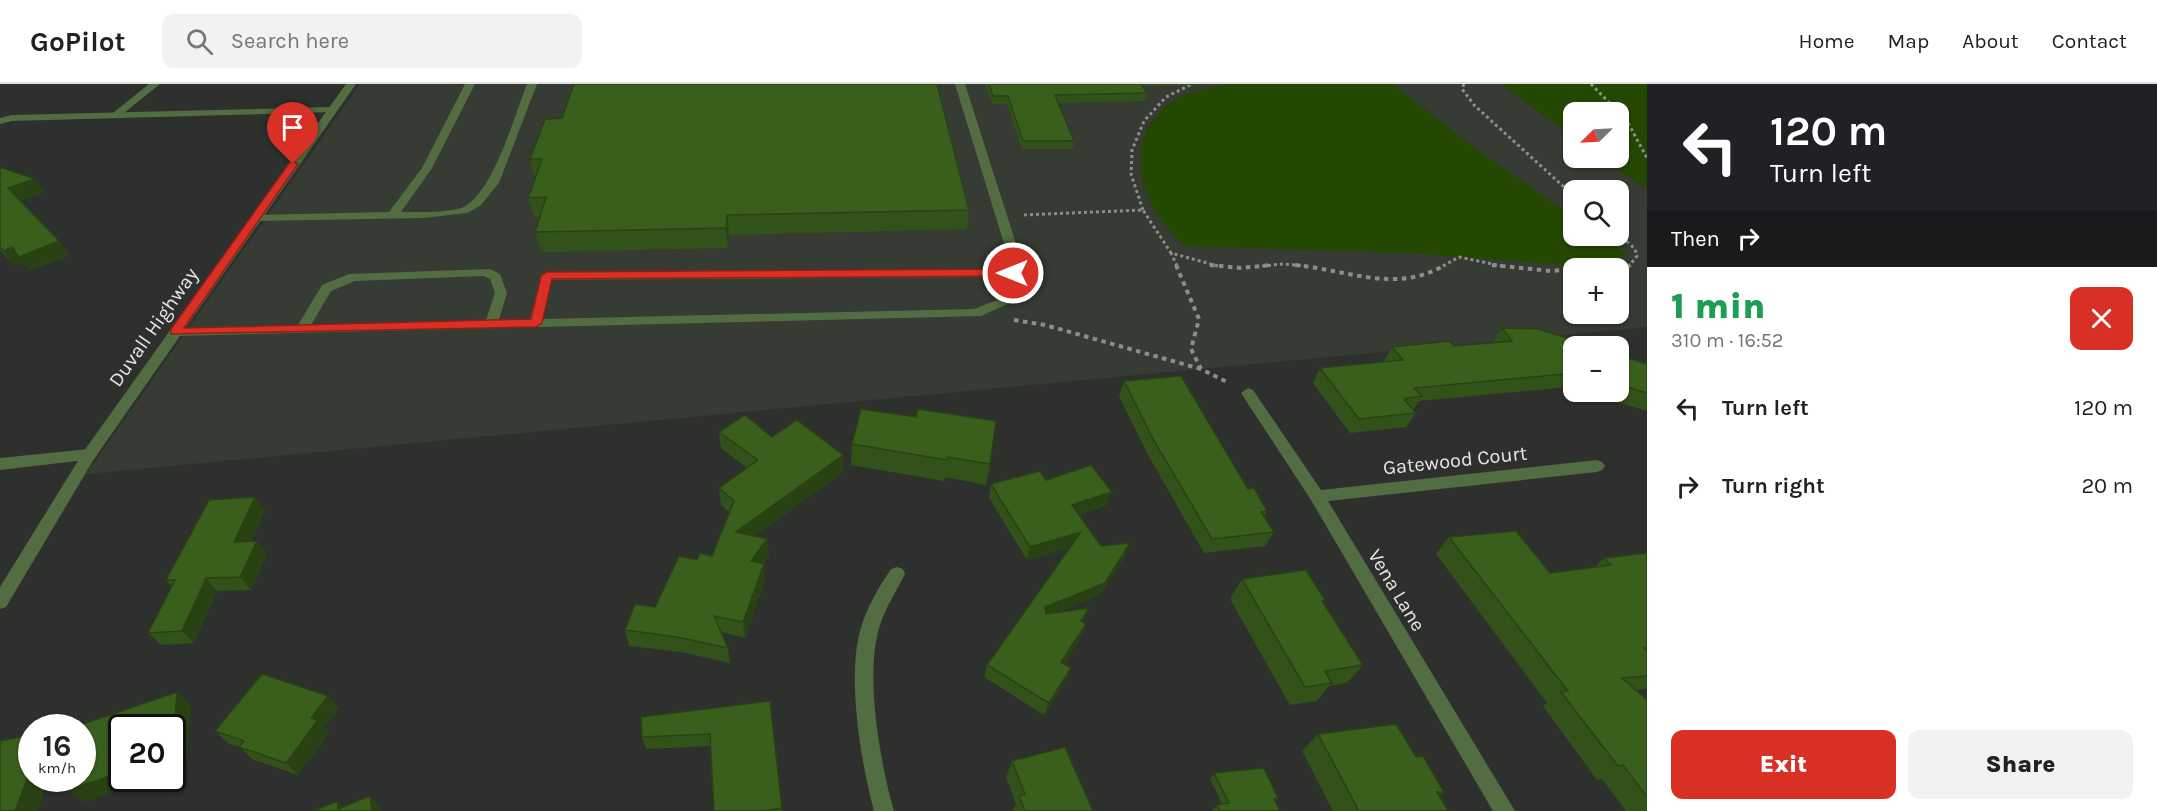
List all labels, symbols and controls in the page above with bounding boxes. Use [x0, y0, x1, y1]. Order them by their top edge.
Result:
search box [162, 14, 582, 68]
text: GoPilot [30, 25, 126, 58]
icon: search [183, 25, 216, 58]
text: Search here [231, 28, 349, 54]
text: Home [1799, 29, 1855, 53]
text: Map [1888, 29, 1929, 53]
text: About [1962, 29, 2019, 53]
text: Contact [2052, 29, 2127, 53]
pin [267, 102, 318, 164]
north arrow [1563, 102, 1629, 168]
map controls [1563, 102, 1629, 402]
text: 120 m [1770, 106, 1887, 156]
icon: left [1671, 108, 1749, 186]
icon: arrive [276, 111, 309, 144]
text: Turn left [1770, 157, 1871, 189]
button: search [1563, 180, 1629, 246]
icon: right [1732, 222, 1765, 255]
text: Then [1671, 226, 1720, 252]
position arrow [981, 241, 1045, 305]
button: + [1563, 258, 1629, 324]
street label: Duvall Highway [104, 263, 203, 391]
text: 1 min [1671, 285, 1765, 327]
button: close [2070, 287, 2133, 350]
text: 310 m · 16:52 [1671, 329, 1783, 352]
button: − [1563, 336, 1629, 402]
icon: left [1671, 392, 1704, 425]
text: Turn left [1722, 395, 1809, 421]
text: 120 m [2074, 395, 2133, 421]
street label: Gatewood Court [1382, 441, 1529, 479]
icon: right [1671, 470, 1704, 503]
text: Turn right [1722, 473, 1825, 499]
text: 20 m [2081, 473, 2133, 499]
street label: Vena Lane [1363, 545, 1430, 635]
speed limit sign: 20 [108, 714, 186, 792]
text: 16 [43, 728, 71, 764]
button: Exit [1671, 730, 1896, 799]
button: Share [1908, 730, 2133, 799]
text: km/h [38, 759, 76, 777]

